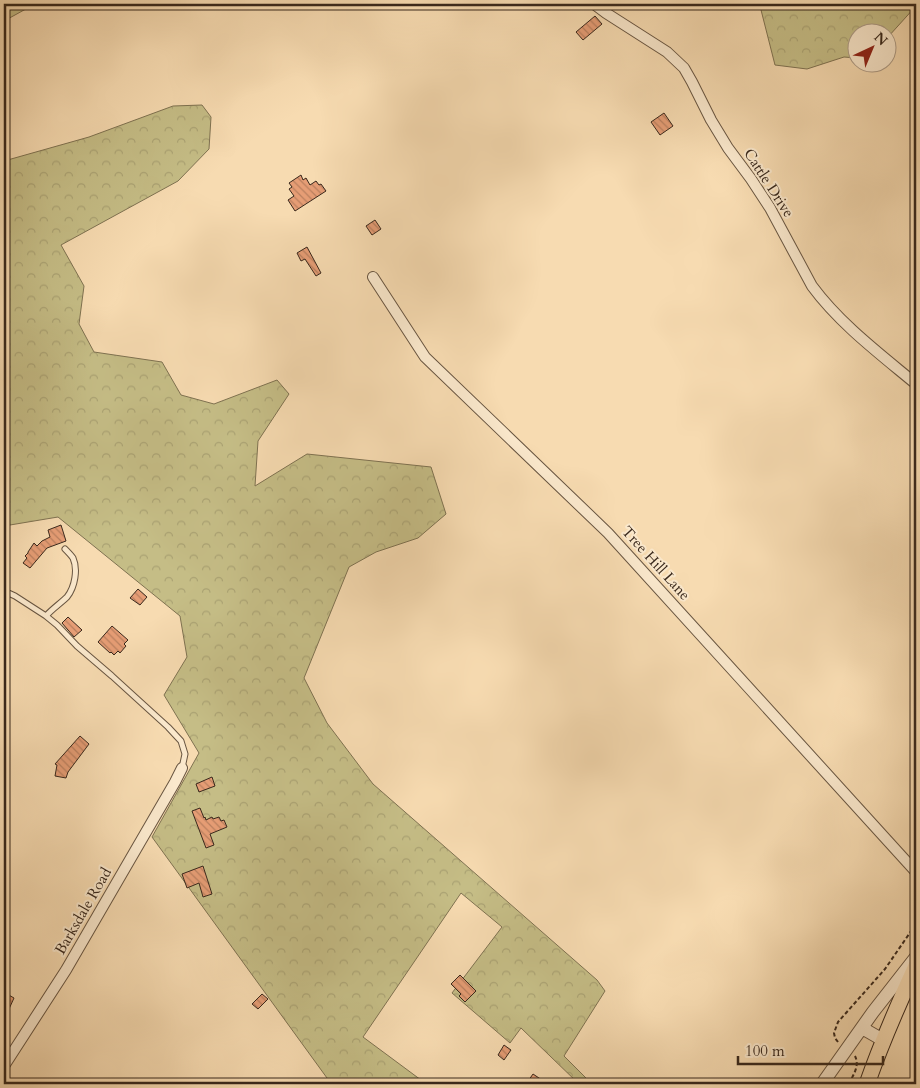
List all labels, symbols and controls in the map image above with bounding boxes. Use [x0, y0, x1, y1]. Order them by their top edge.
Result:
north arrow [848, 22, 898, 72]
text: N [870, 28, 892, 50]
street label: Cattle Drive [739, 145, 799, 221]
street label: Tree Hill Lane [617, 522, 695, 605]
street label: Barksdale Road [50, 864, 116, 958]
scale bar [738, 1033, 882, 1065]
text: 100 m [745, 1041, 785, 1061]

